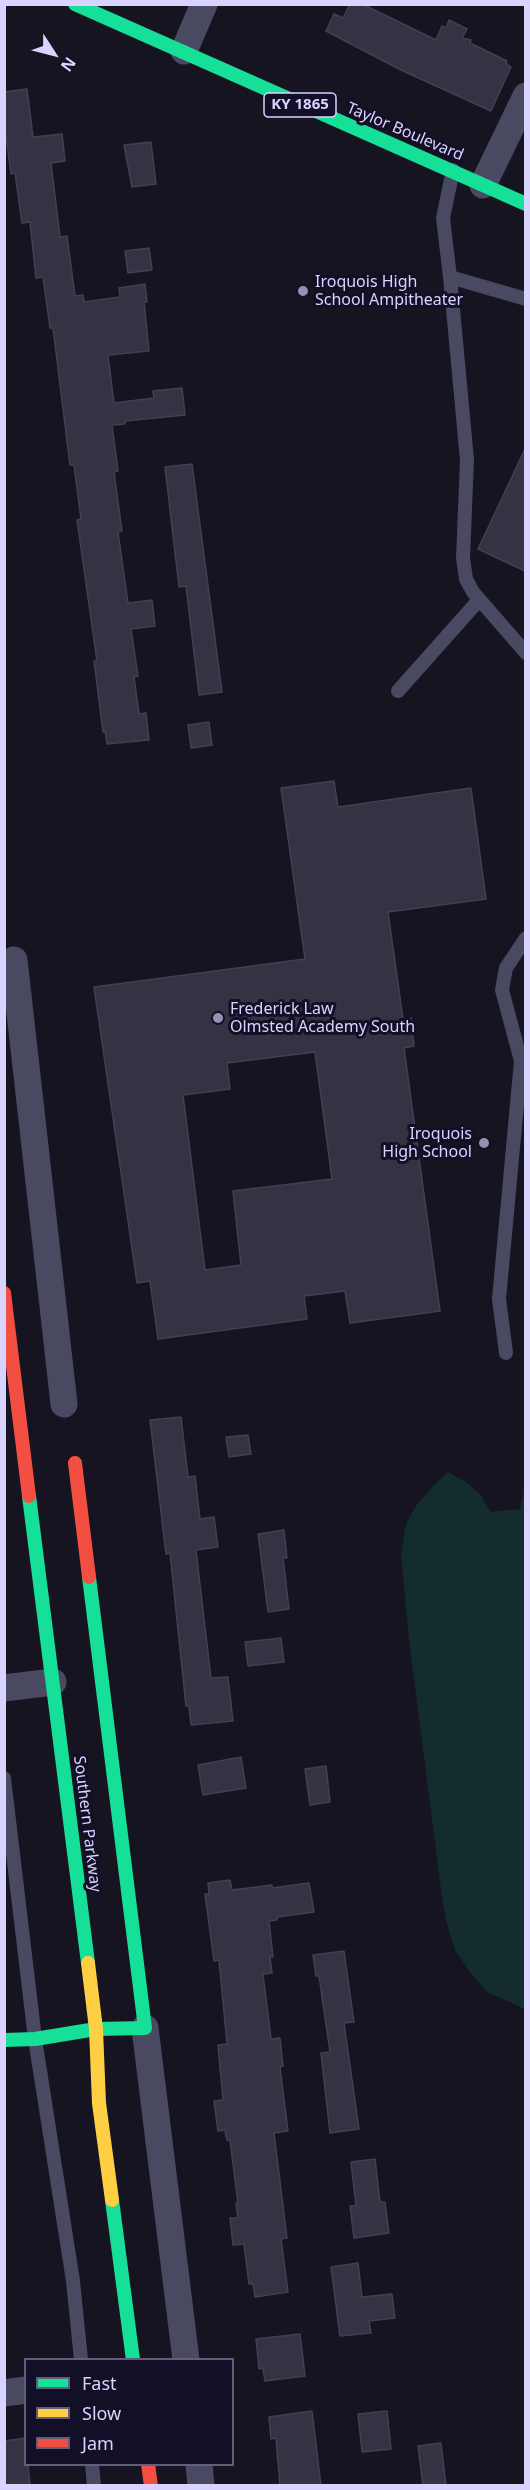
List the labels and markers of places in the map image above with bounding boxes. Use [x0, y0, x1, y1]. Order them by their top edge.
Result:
place label: Iroquois High School Ampitheater [315, 272, 463, 310]
marker: Iroquois High School Ampitheater [296, 284, 310, 298]
place label: Frederick Law Olmsted Academy South [230, 999, 415, 1037]
marker: Frederick Law Olmsted Academy South [211, 1011, 225, 1025]
place label: Iroquois High School [382, 1124, 472, 1162]
marker: Iroquois High School [477, 1136, 491, 1150]

